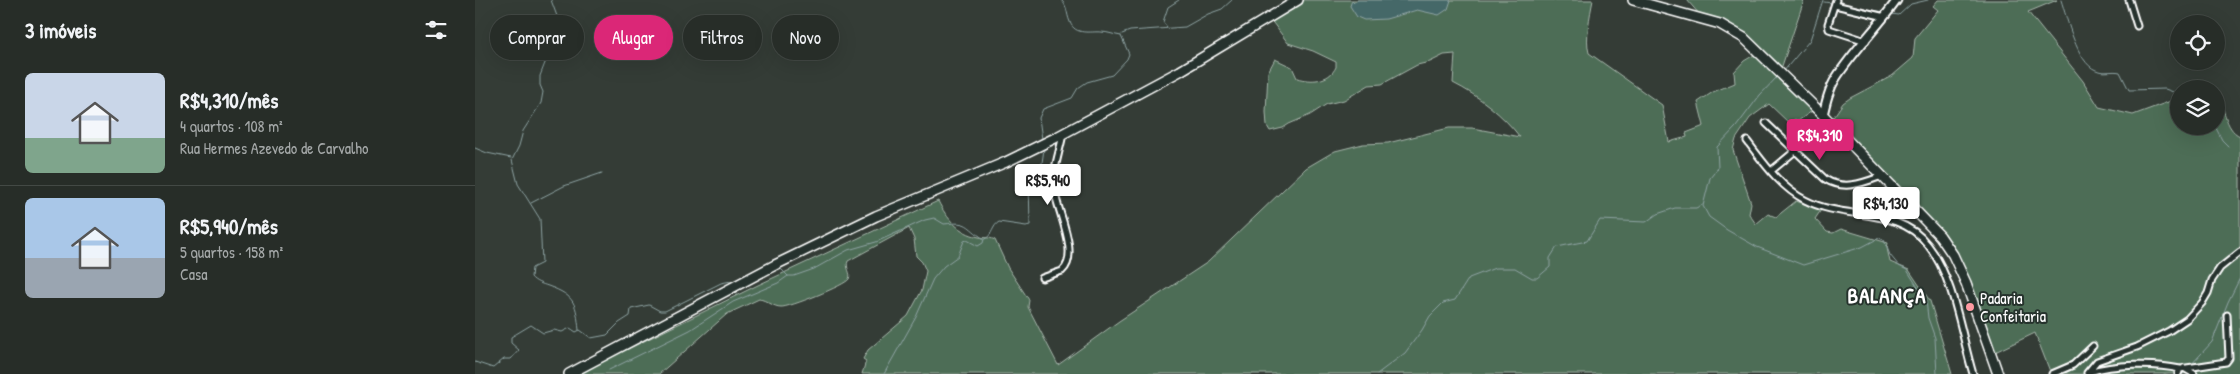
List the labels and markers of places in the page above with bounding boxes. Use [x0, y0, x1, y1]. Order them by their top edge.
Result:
pin: R$4,310 [1774, 119, 1866, 161]
pin: R$5,940 [1002, 164, 1094, 206]
pin: R$4,130 [1840, 186, 1932, 229]
place label: Padaria Confeitaria [1980, 287, 2046, 327]
marker: Padaria Confeitaria [1964, 301, 1976, 313]

